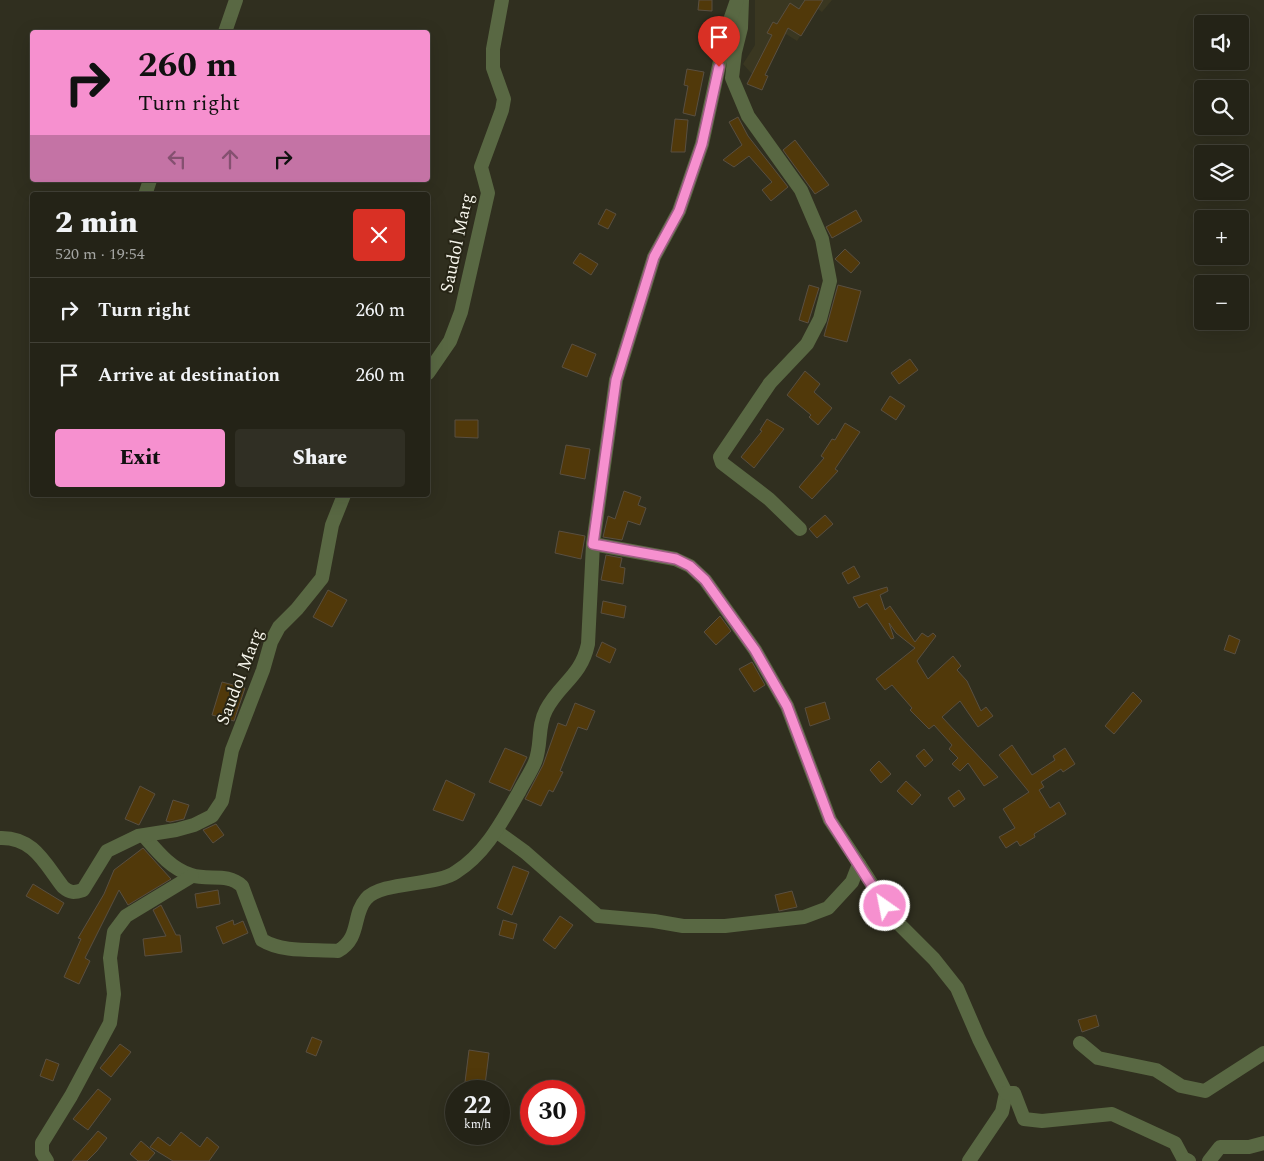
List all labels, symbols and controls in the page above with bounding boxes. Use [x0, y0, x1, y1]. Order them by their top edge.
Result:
map controls [1194, 15, 1249, 330]
button: sound [1194, 15, 1249, 70]
pin [698, 16, 740, 67]
icon: arrive [705, 23, 733, 51]
text: 260 m [138, 39, 237, 92]
icon: right [55, 50, 120, 115]
button: search [1194, 80, 1249, 135]
text: Turn right [138, 87, 240, 120]
icon: left [163, 145, 191, 173]
icon: ahead [216, 145, 244, 173]
icon: right [269, 145, 297, 173]
button: layers [1194, 145, 1249, 200]
street label: Saudol Marg [433, 191, 481, 295]
text: 2 min [55, 200, 138, 246]
button: close [353, 209, 405, 261]
button: + [1194, 210, 1249, 265]
text: 520 m · 19:54 [55, 242, 145, 266]
button: − [1194, 275, 1249, 330]
icon: right [55, 296, 83, 324]
text: Turn right [98, 296, 191, 325]
text: 260 m [355, 296, 405, 325]
icon: arrive [55, 361, 83, 389]
text: Arrive at destination [98, 361, 280, 390]
text: 260 m [355, 361, 405, 390]
button: Exit [55, 429, 225, 487]
button: Share [235, 429, 405, 487]
street label: Saudol Marg [209, 625, 271, 729]
position arrow [858, 879, 910, 931]
speed limit sign: 30 [520, 1080, 585, 1145]
text: 22 [463, 1087, 492, 1125]
text: km/h [464, 1115, 491, 1134]

